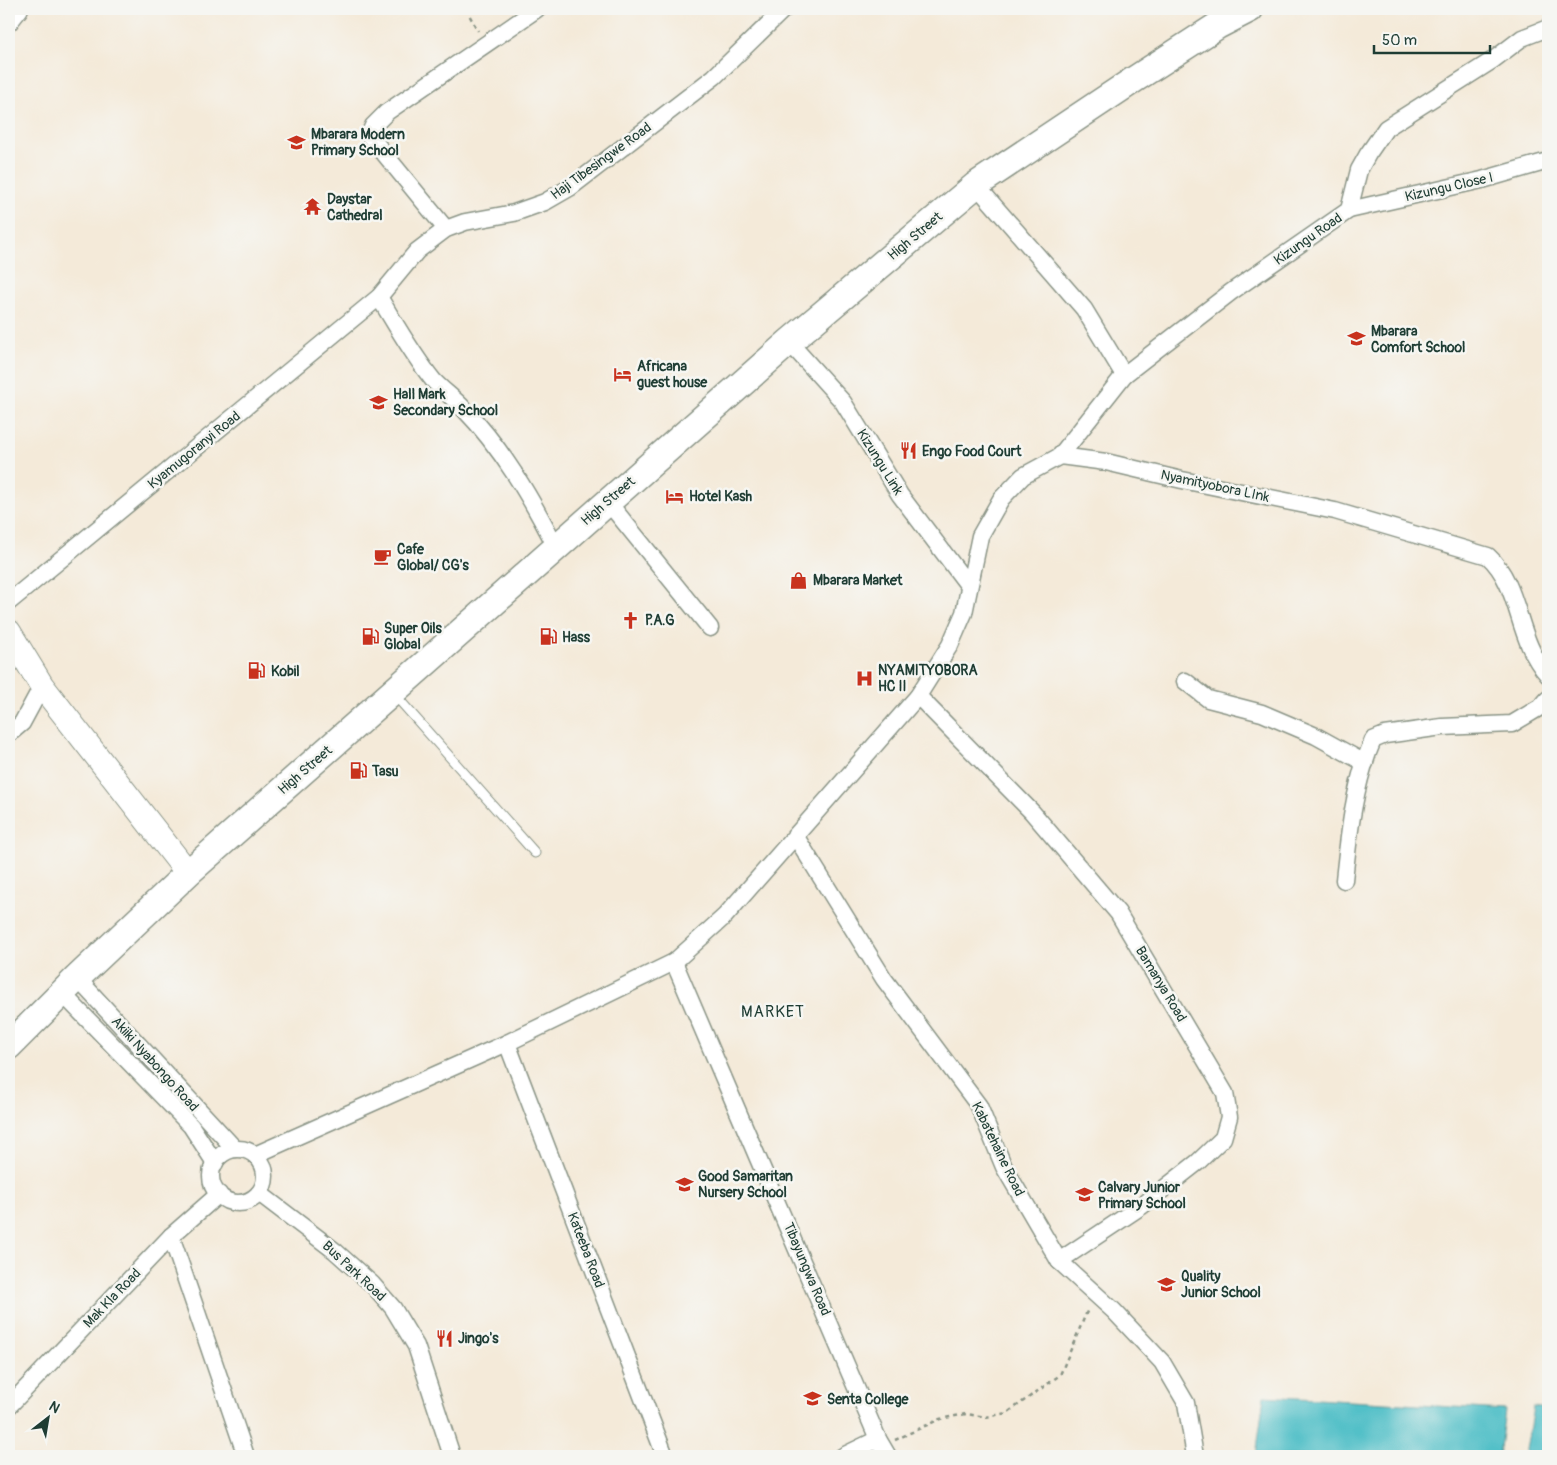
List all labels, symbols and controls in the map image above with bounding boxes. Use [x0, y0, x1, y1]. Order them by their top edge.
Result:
scale bar [1374, 22, 1491, 54]
text: 50 m [1382, 31, 1417, 50]
street label: Haji Tibesingwe Road [547, 119, 655, 203]
place label: Mbarara Modern Primary School [311, 126, 405, 159]
school or university icon: Mbarara Modern Primary School [287, 132, 307, 152]
street label: Kizungu Close I [1403, 169, 1495, 205]
place label: Daystar Cathedral [327, 191, 383, 224]
temple icon: Daystar Cathedral [303, 197, 323, 217]
street label: High Street [884, 208, 946, 264]
street label: Kizungu Road [1271, 209, 1345, 269]
place label: Mbarara Comfort School [1371, 323, 1465, 356]
school or university icon: Mbarara Comfort School [1347, 329, 1367, 349]
place label: Africana guest house [637, 358, 708, 391]
hotel icon: Africana guest house [613, 364, 633, 384]
place label: Hall Mark Secondary School [393, 386, 498, 419]
school or university icon: Hall Mark Secondary School [369, 392, 389, 412]
street label: Kyamugoranyi Road [144, 407, 244, 493]
street label: Kizungu Link [853, 426, 907, 498]
restaurant icon: Engo Food Court [898, 441, 918, 461]
place label: Engo Food Court [922, 443, 1022, 460]
street label: Nyamityobora LInk [1159, 466, 1271, 506]
street label: High Street [577, 473, 639, 529]
hotel icon: Hotel Kash [665, 486, 685, 506]
place label: Hotel Kash [689, 488, 753, 505]
place label: Cafe Global/ CG's [397, 541, 469, 574]
cafe icon: Cafe Global/ CG's [373, 547, 393, 567]
shop icon: Mbarara Market [789, 570, 809, 590]
place label: Mbarara Market [813, 572, 903, 589]
church icon: P.A.G [621, 610, 641, 630]
place label: P.A.G [645, 612, 675, 629]
place label: Super Oils Global [384, 620, 442, 653]
fuel station icon: Super Oils Global [360, 626, 380, 646]
fuel station icon: Hass [538, 627, 558, 647]
place label: Hass [562, 629, 591, 646]
fuel station icon: Kobil [247, 661, 267, 681]
place label: NYAMITYOBORA HC II [878, 662, 978, 695]
place label: Kobil [271, 663, 300, 680]
hospital icon: NYAMITYOBORA HC II [854, 668, 874, 688]
street label: High Street [274, 742, 336, 798]
fuel station icon: Tasu [348, 761, 368, 781]
place label: Tasu [371, 763, 398, 780]
street label: Bamanya Road [1132, 943, 1190, 1025]
district label: MARKET [741, 1002, 805, 1022]
street label: Akiiki Nyabongo Road [108, 1013, 202, 1115]
street label: Kabatehaine Road [968, 1099, 1028, 1199]
place label: Good Samaritan Nursery School [698, 1168, 793, 1201]
school or university icon: Good Samaritan Nursery School [674, 1174, 694, 1194]
place label: Calvary Junior Primary School [1098, 1179, 1186, 1212]
school or university icon: Calvary Junior Primary School [1074, 1185, 1094, 1205]
street label: Kateeba Road [564, 1210, 608, 1290]
street label: Tibayungwa Road [780, 1220, 834, 1318]
street label: Bus Park Road [319, 1237, 389, 1305]
street label: Mak Kla Road [80, 1265, 145, 1331]
place label: Quality Junior School [1181, 1268, 1261, 1301]
school or university icon: Quality Junior School [1157, 1274, 1177, 1294]
restaurant icon: Jingo's [434, 1328, 454, 1348]
place label: Jingo's [458, 1330, 499, 1347]
school or university icon: Senta College [803, 1389, 823, 1409]
place label: Senta College [827, 1391, 910, 1408]
north arrow [22, 1392, 72, 1442]
text: N [46, 1398, 63, 1417]

